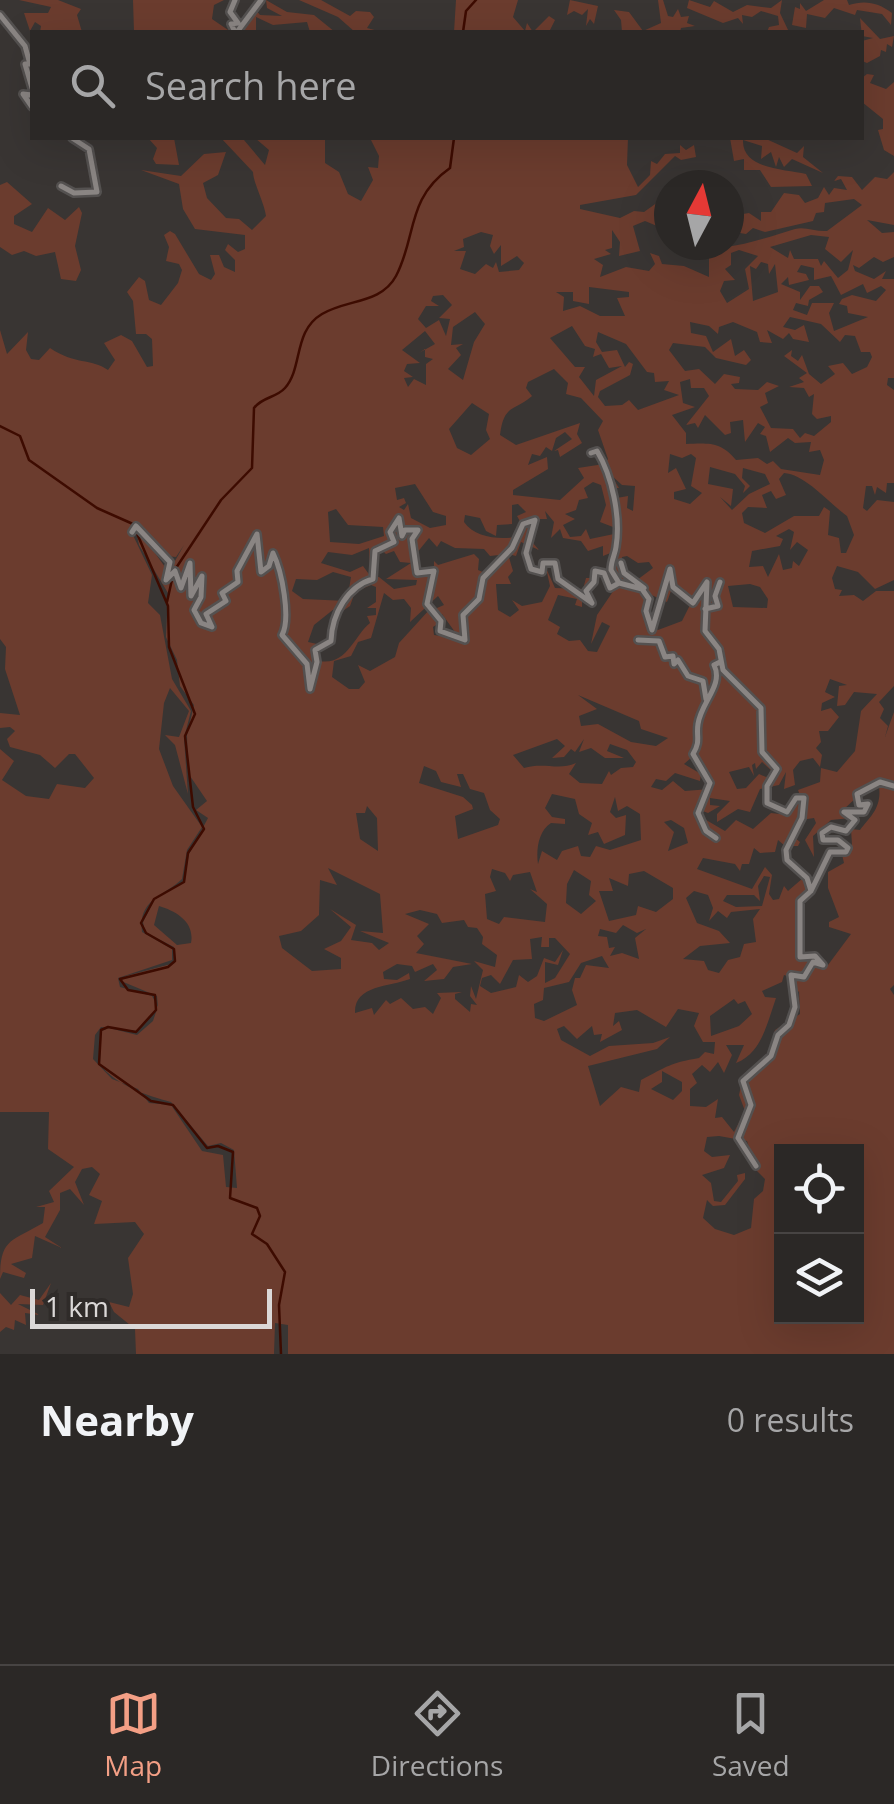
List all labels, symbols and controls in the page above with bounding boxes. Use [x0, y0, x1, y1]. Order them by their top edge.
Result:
search box [30, 30, 864, 140]
icon: search [65, 58, 120, 113]
text: Search here [145, 59, 357, 111]
north arrow [654, 170, 744, 260]
map controls [774, 1144, 864, 1324]
button: locate [774, 1144, 864, 1234]
button: layers [774, 1234, 864, 1324]
scale bar [30, 1284, 272, 1328]
text: 1 km [45, 1287, 109, 1325]
text: Nearby [40, 1391, 194, 1448]
text: 0 results [727, 1398, 854, 1441]
tab: Map [104, 1686, 162, 1784]
tab: Directions [371, 1686, 503, 1784]
tab: Saved [712, 1686, 790, 1784]

